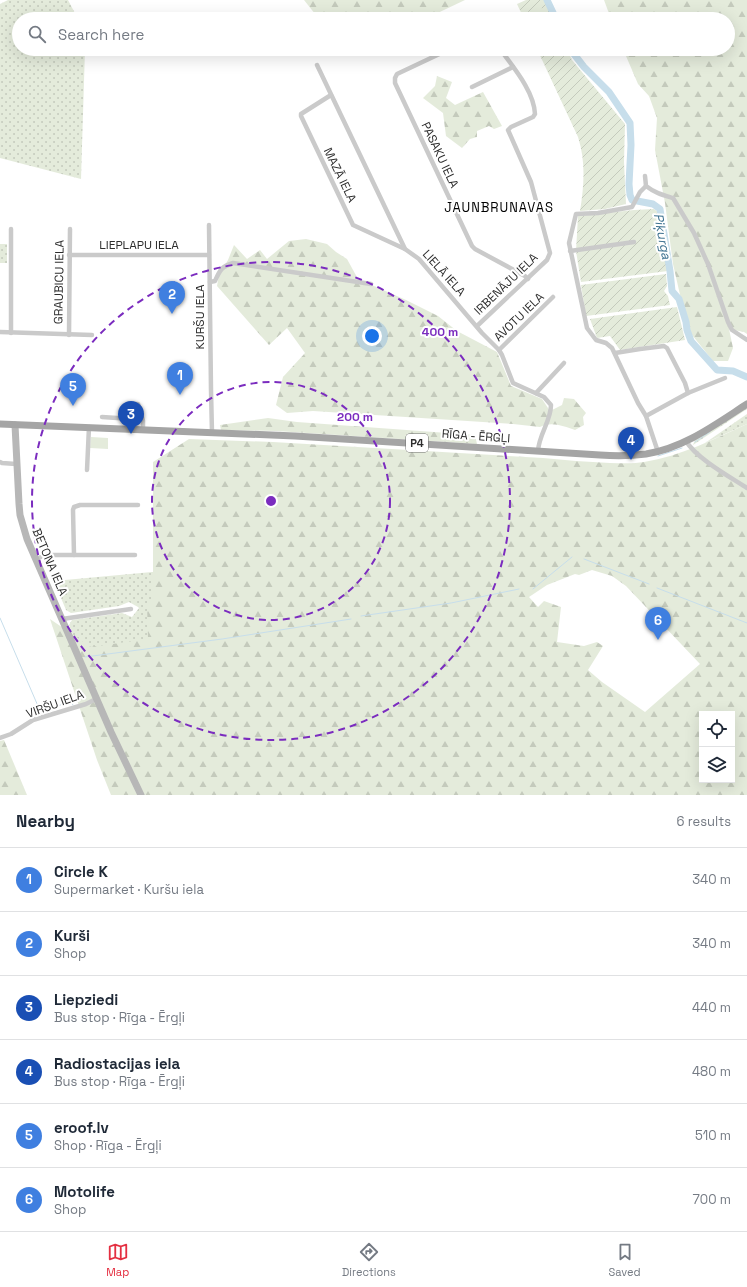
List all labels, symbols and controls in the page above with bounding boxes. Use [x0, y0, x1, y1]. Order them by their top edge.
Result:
search box [12, 12, 735, 56]
icon: search [26, 23, 48, 45]
text: Search here [58, 25, 144, 44]
street label: PASAKU IELA [418, 119, 462, 191]
street label: MAZĀ IELA [320, 145, 360, 205]
district label: JAUNBRUNAVAS [444, 199, 554, 216]
water label: Piķurga [650, 212, 675, 261]
street label: LIEPLAPU IELA [99, 237, 179, 253]
street label: GRAUBICU IELA [50, 239, 68, 324]
street label: LIELĀ IELA [419, 246, 469, 300]
street label: IRBENĀJU IELA [471, 249, 542, 318]
pin: 2 [159, 281, 185, 314]
street label: KURŠU IELA [192, 284, 208, 350]
street label: AVOTU IELA [491, 289, 548, 345]
text: 400 m [422, 324, 458, 340]
your location [362, 326, 382, 346]
pin: 1 [167, 362, 193, 395]
pin: 5 [60, 373, 86, 406]
pin: 3 [118, 401, 144, 434]
text: 200 m [337, 409, 373, 425]
street label: RĪGA - ĒRGĻI [441, 426, 511, 446]
pin: 4 [618, 427, 644, 460]
road number: P4 [406, 434, 428, 452]
centre of rings [264, 494, 278, 508]
street label: BETONA IELA [29, 526, 72, 599]
pin: 6 [645, 607, 671, 640]
street label: VIRŠU IELA [24, 686, 86, 722]
map controls [699, 711, 735, 783]
button: locate [699, 711, 735, 747]
button: layers [699, 747, 735, 783]
text: Nearby [16, 810, 75, 832]
text: 6 results [677, 813, 731, 830]
text: Circle K [54, 862, 108, 881]
text: 1 [26, 871, 32, 888]
text: 340 m [692, 871, 731, 888]
text: Supermarket · Kuršu iela [54, 881, 204, 898]
text: Kurši [54, 926, 90, 945]
text: 2 [25, 935, 33, 952]
text: 340 m [692, 935, 731, 952]
text: Shop [54, 945, 86, 962]
text: Liepziedi [54, 990, 118, 1009]
text: 3 [25, 999, 33, 1016]
text: 440 m [692, 999, 731, 1016]
text: Bus stop · Rīga - Ērgļi [54, 1009, 185, 1026]
text: Radiostacijas iela [54, 1054, 180, 1073]
text: 4 [25, 1063, 33, 1080]
text: 480 m [692, 1063, 731, 1080]
text: Bus stop · Rīga - Ērgļi [54, 1073, 185, 1090]
text: eroof.lv [54, 1118, 109, 1137]
text: 5 [25, 1127, 33, 1144]
text: 510 m [695, 1127, 731, 1144]
text: Shop · Rīga - Ērgļi [54, 1137, 162, 1154]
text: Motolife [54, 1182, 115, 1201]
text: 6 [25, 1191, 33, 1208]
text: 700 m [693, 1191, 731, 1208]
text: Shop [54, 1201, 86, 1218]
tab: Map [106, 1241, 129, 1279]
tab: Directions [342, 1241, 396, 1279]
tab: Saved [609, 1241, 641, 1279]

